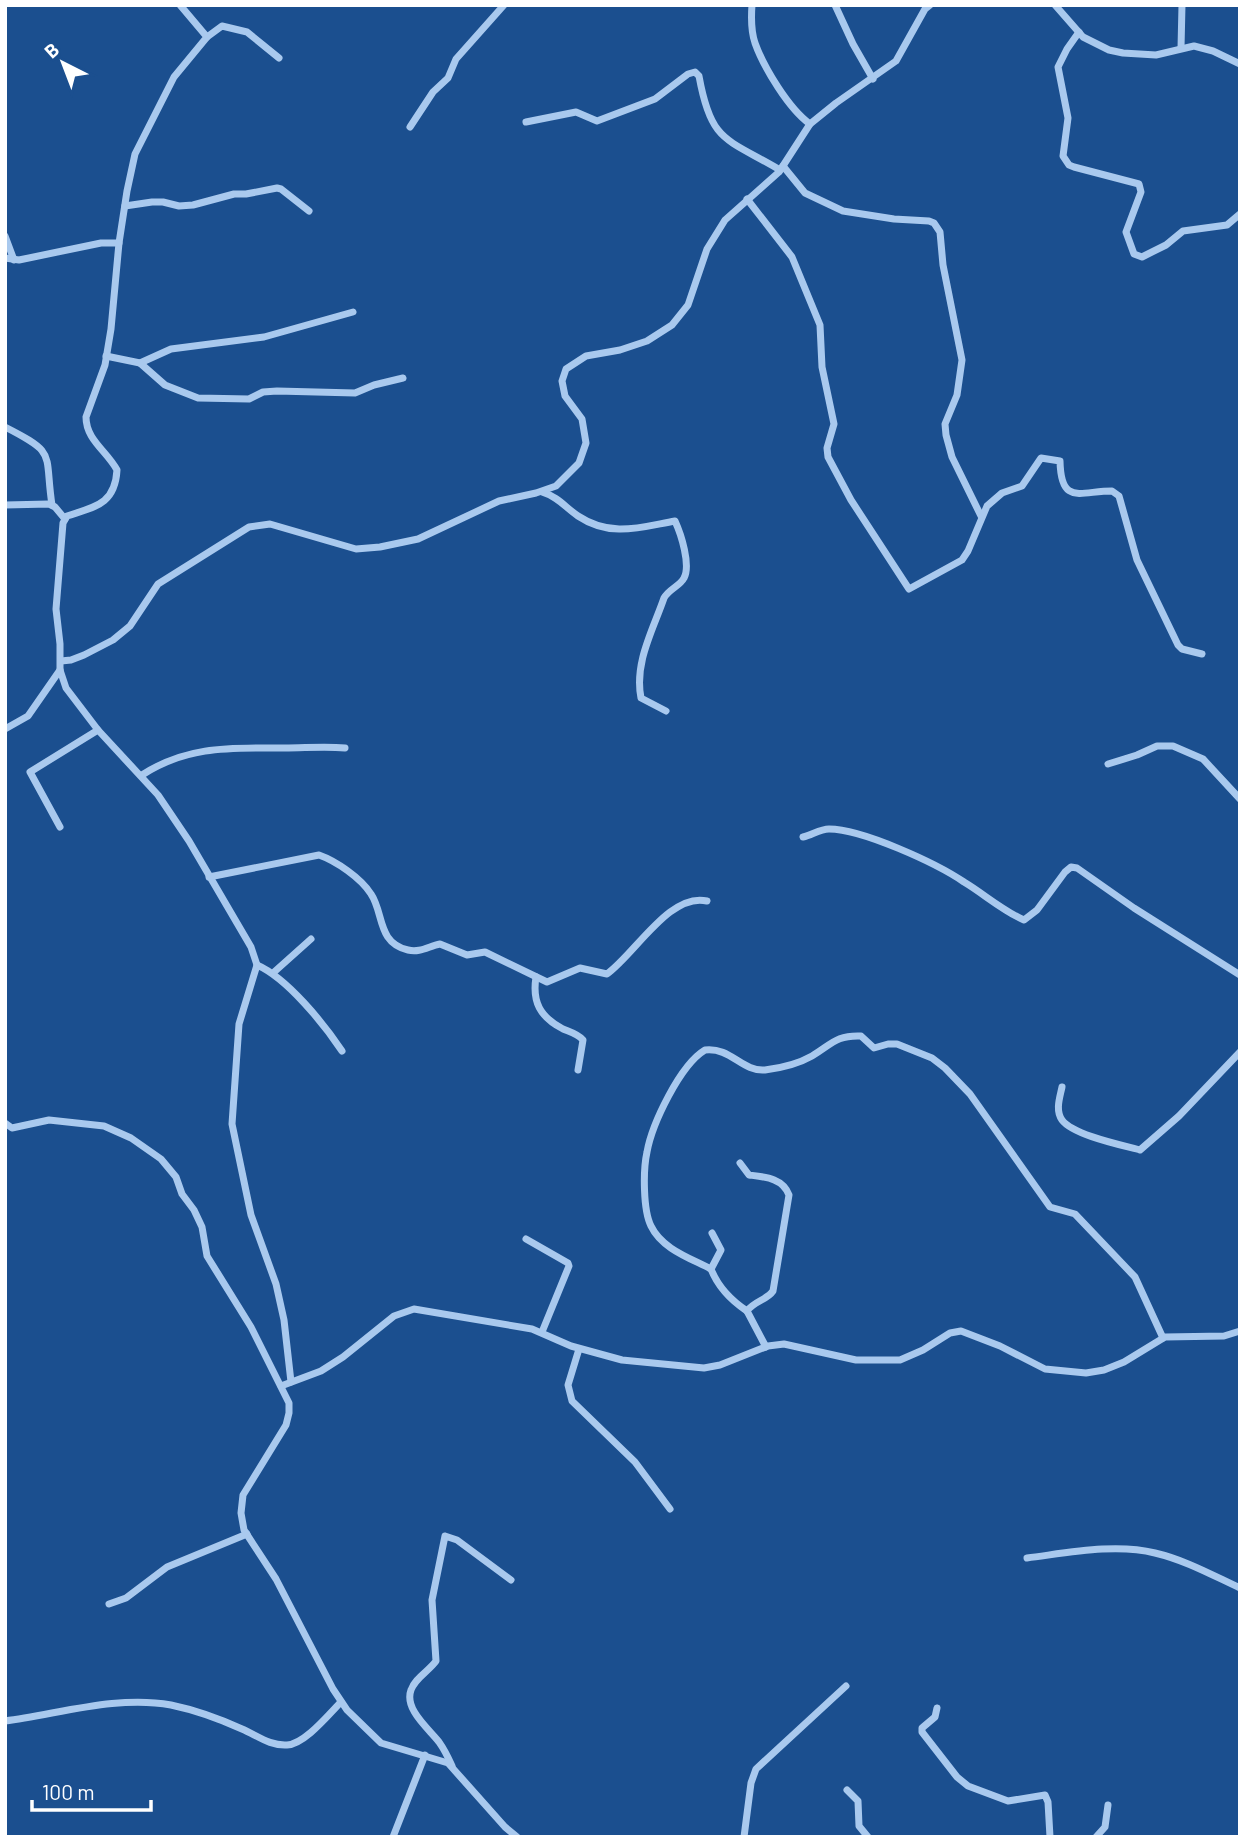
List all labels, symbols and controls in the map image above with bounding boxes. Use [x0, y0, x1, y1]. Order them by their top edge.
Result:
north arrow [28, 28, 98, 98]
text: B [39, 38, 63, 62]
scale bar [32, 1769, 150, 1813]
text: 100 m [42, 1779, 95, 1804]

